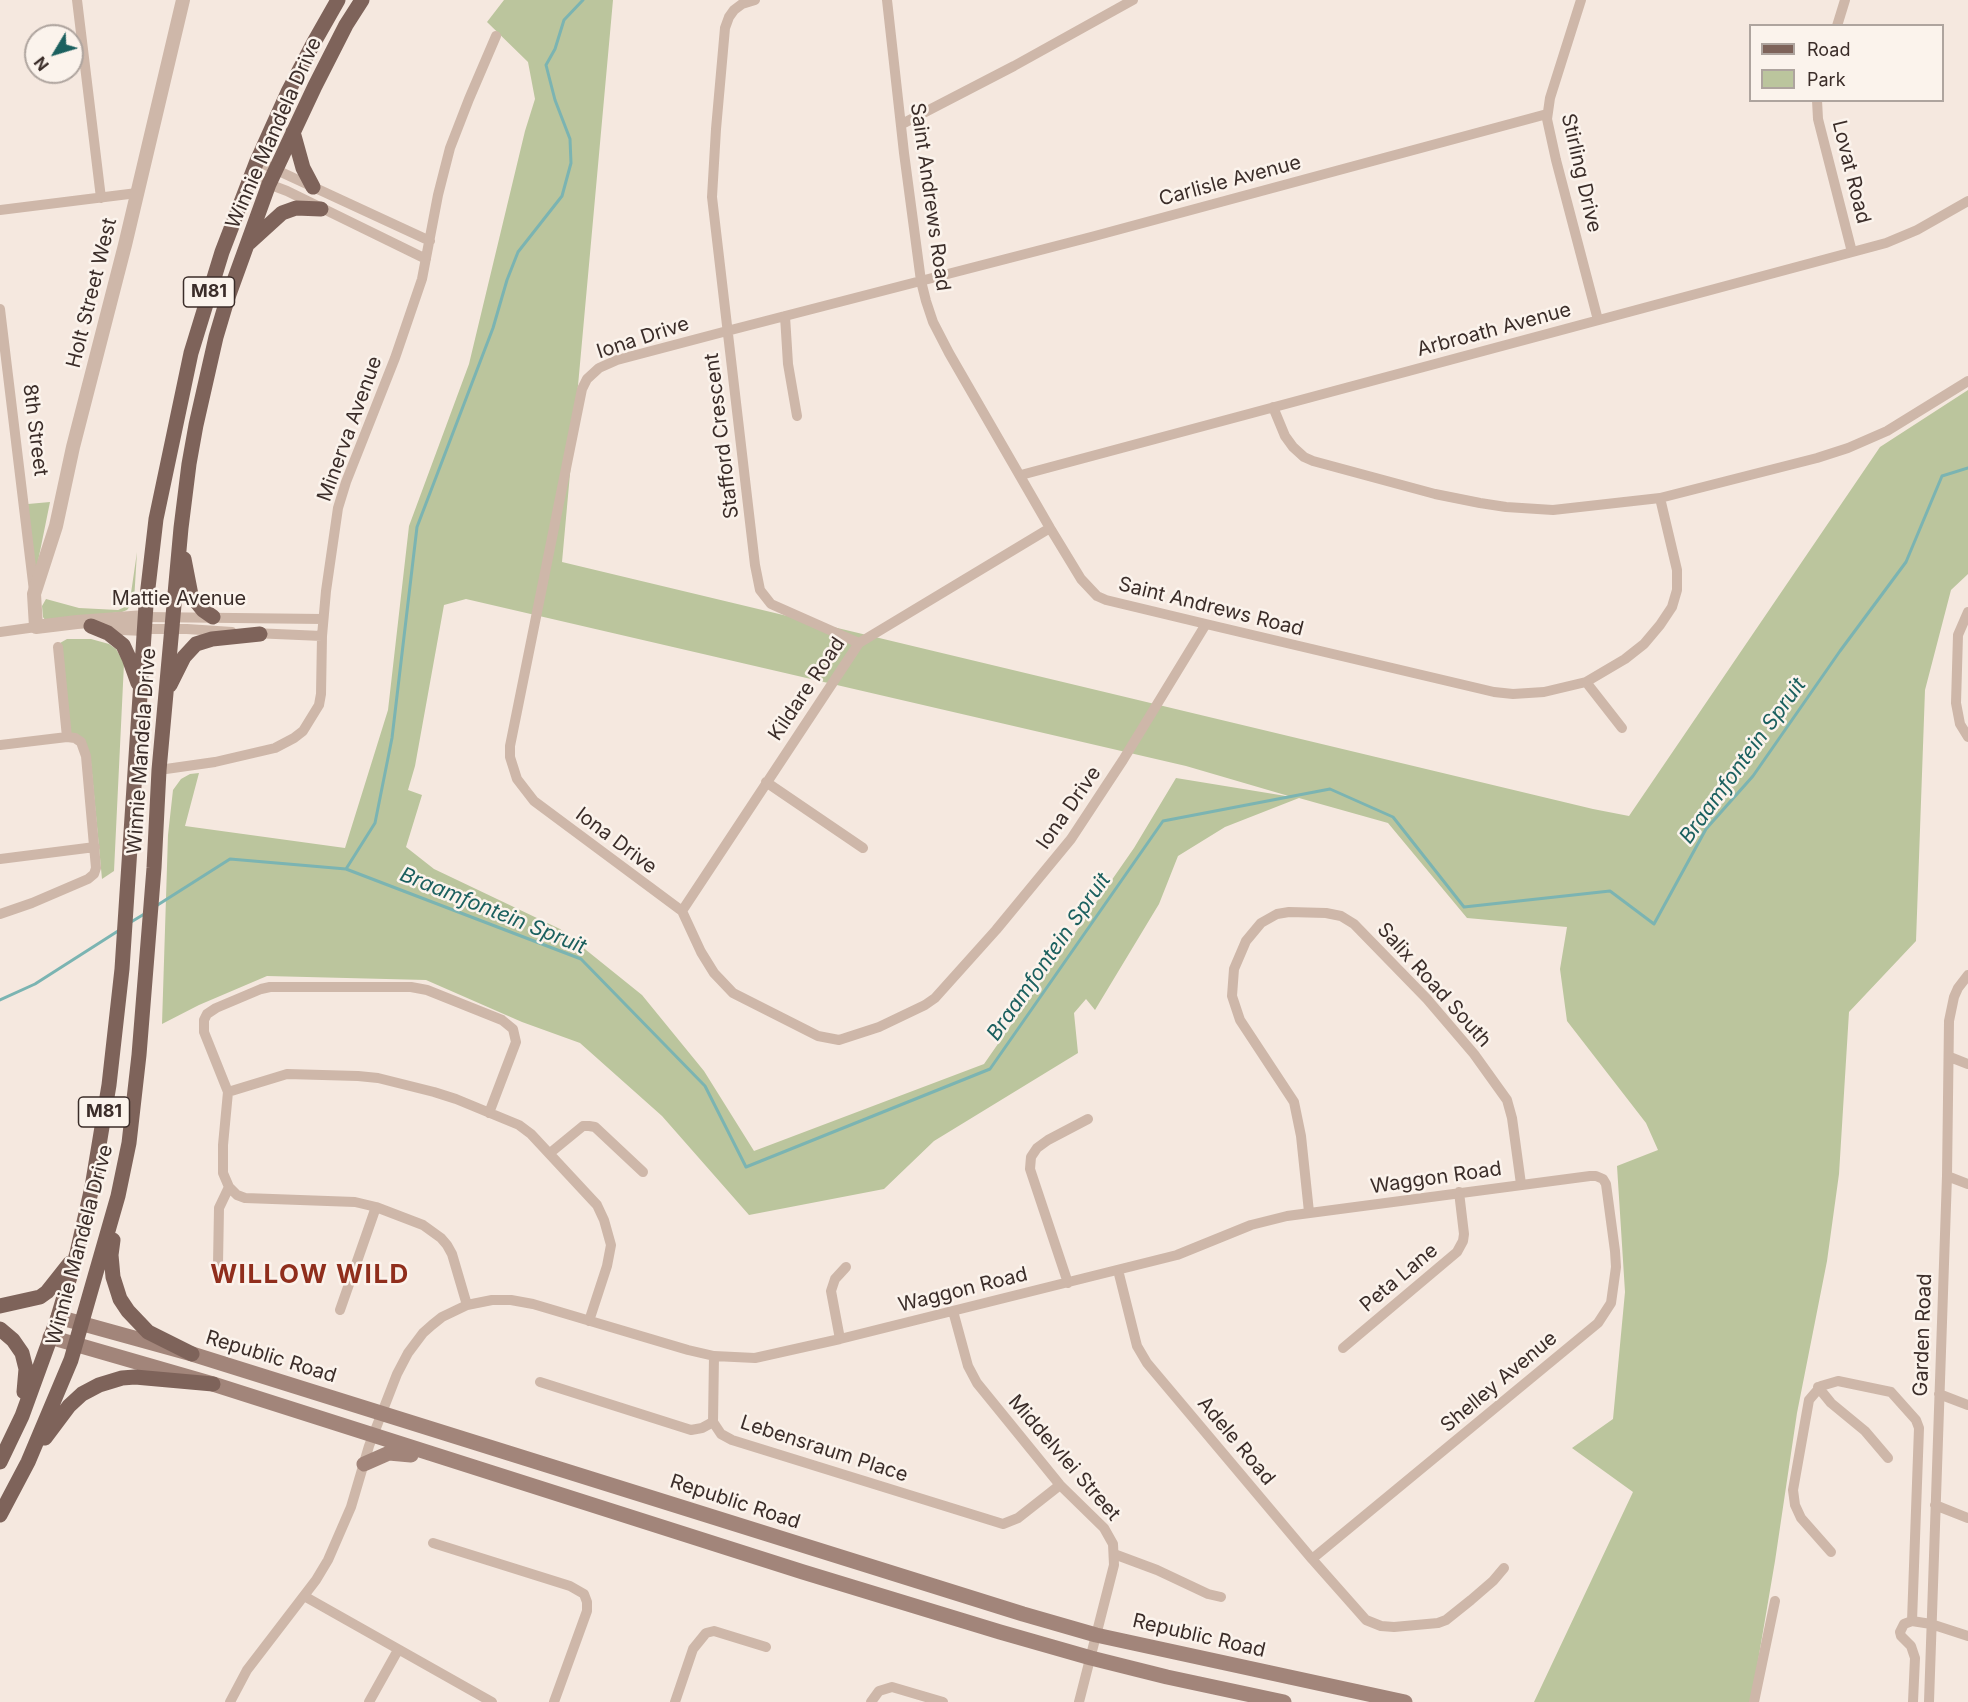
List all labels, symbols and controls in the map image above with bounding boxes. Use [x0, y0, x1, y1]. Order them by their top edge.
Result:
north arrow [24, 24, 84, 84]
legend [1749, 24, 1944, 102]
street label: Winnie Mandela Drive [221, 34, 327, 232]
text: Road [1807, 39, 1850, 60]
text: N [30, 53, 53, 75]
text: Park [1807, 69, 1846, 90]
street label: Saint Andrews Road [905, 101, 955, 293]
street label: Stirling Drive [1556, 111, 1606, 235]
street label: Lovat Road [1827, 118, 1875, 226]
street label: Carlisle Avenue [1156, 150, 1304, 212]
street label: Holt Street West [62, 216, 122, 370]
road number: M81 [184, 277, 234, 307]
street label: Arbroath Avenue [1414, 298, 1574, 362]
street label: Iona Drive [594, 312, 692, 364]
street label: Stafford Crescent [700, 352, 744, 520]
street label: Minerva Avenue [313, 353, 387, 505]
street label: 8th Street [17, 382, 53, 478]
street label: Saint Andrews Road [1116, 572, 1306, 642]
street label: Mattie Avenue [112, 587, 246, 611]
street label: Kildare Road [764, 633, 850, 745]
street label: Winnie Mandela Drive [123, 647, 161, 855]
water label: Braamfontein Spruit [1674, 673, 1812, 849]
street label: Iona Drive [1032, 762, 1106, 854]
street label: Iona Drive [571, 803, 661, 879]
water label: Braamfontein Spruit [396, 862, 590, 960]
water label: Braamfontein Spruit [982, 868, 1116, 1046]
street label: Salix Road South [1372, 918, 1496, 1052]
road number: M81 [78, 1097, 130, 1127]
street label: Winnie Mandela Drive [42, 1142, 118, 1348]
street label: Waggon Road [1369, 1157, 1503, 1199]
street label: Peta Lane [1355, 1239, 1443, 1317]
district label: WILLOW WILD [210, 1259, 410, 1291]
street label: Waggon Road [896, 1262, 1030, 1318]
street label: Garden Road [1909, 1273, 1937, 1397]
street label: Republic Road [203, 1326, 339, 1388]
street label: Shelley Avenue [1436, 1326, 1562, 1438]
street label: Middelvlei Street [1003, 1390, 1125, 1526]
street label: Adele Road [1192, 1392, 1280, 1490]
street label: Lebensraum Place [737, 1411, 911, 1487]
street label: Republic Road [667, 1470, 803, 1534]
street label: Republic Road [1130, 1609, 1268, 1663]

